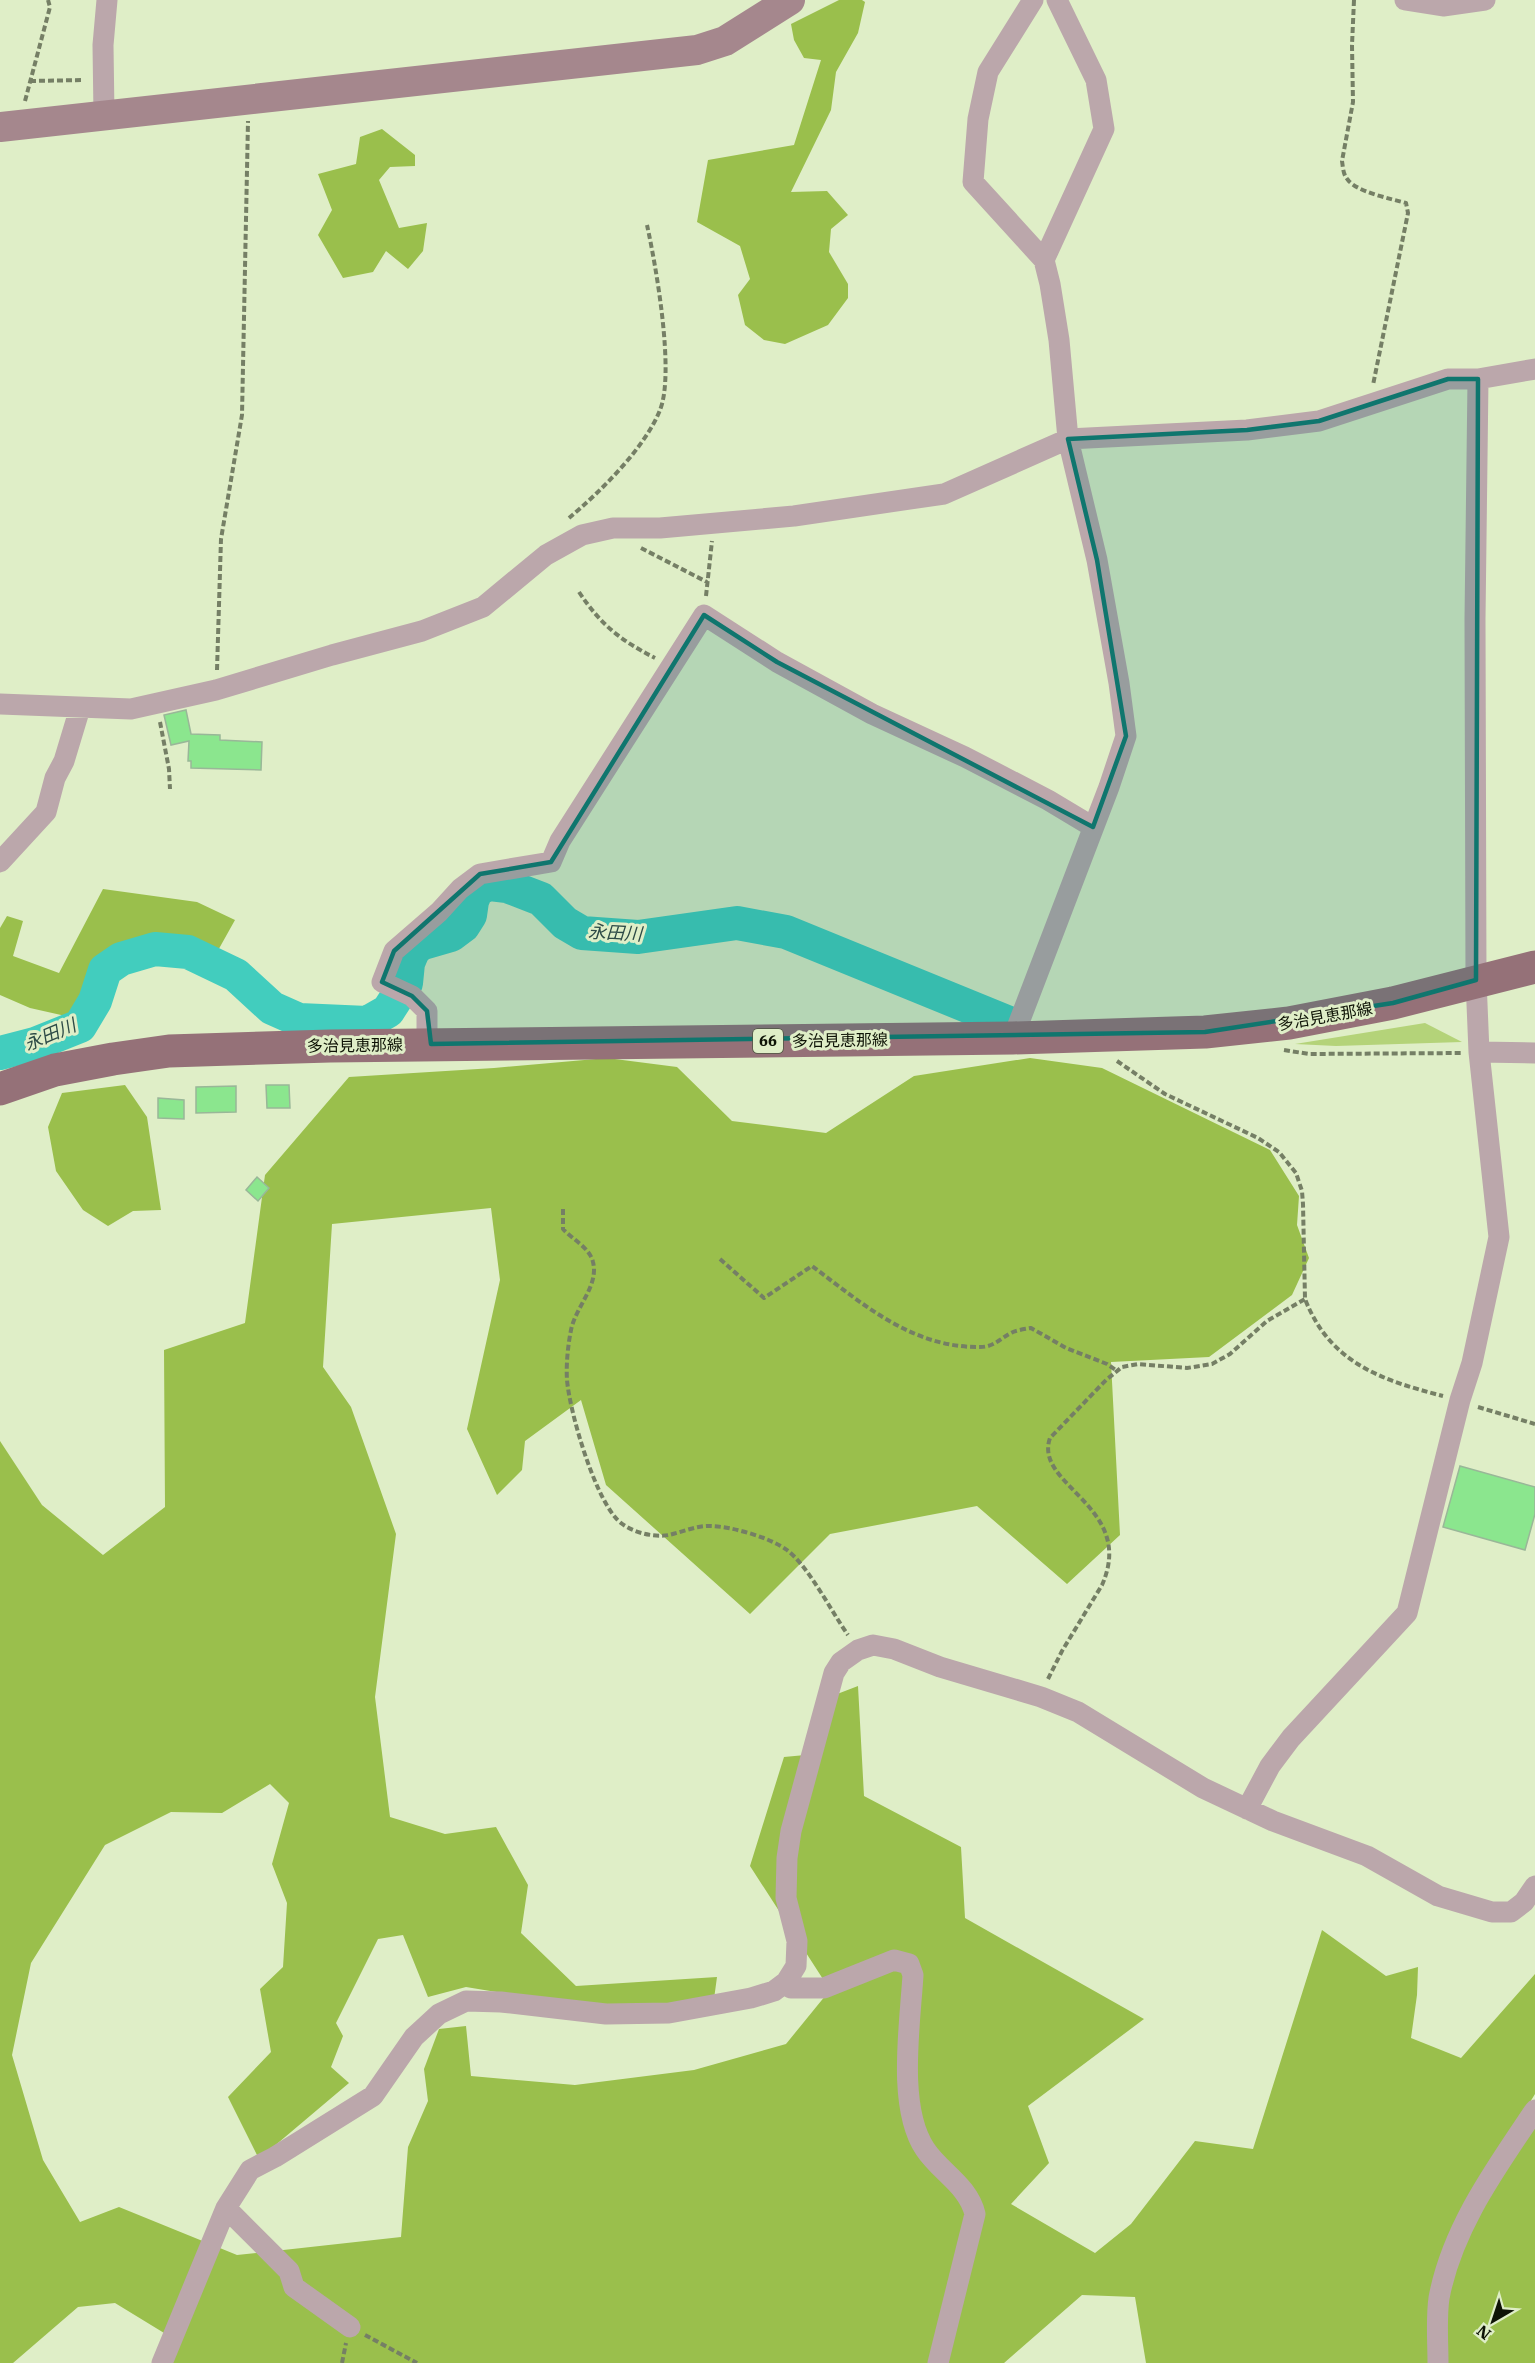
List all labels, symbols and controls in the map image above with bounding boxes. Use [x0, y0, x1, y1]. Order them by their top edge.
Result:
water label: 永田川 [587, 920, 645, 946]
street label: 多治見恵那線 [1276, 998, 1374, 1034]
water label: 永田川 [20, 1013, 81, 1056]
road number: 66 [753, 1029, 783, 1053]
street label: 多治見恵那線 [792, 1029, 888, 1051]
street label: 多治見恵那線 [307, 1034, 403, 1056]
north arrow [1463, 2291, 1523, 2351]
text: N [1472, 2321, 1495, 2344]

